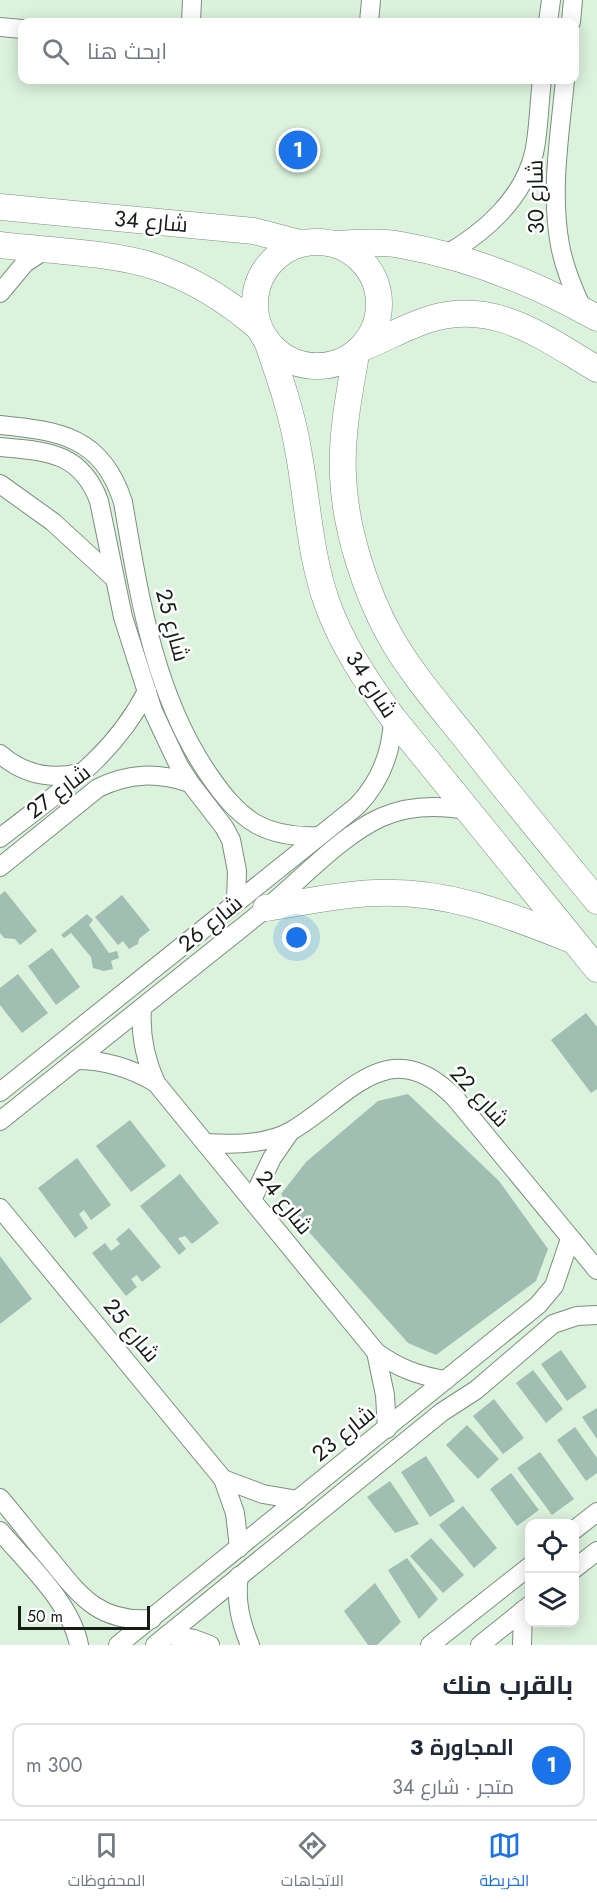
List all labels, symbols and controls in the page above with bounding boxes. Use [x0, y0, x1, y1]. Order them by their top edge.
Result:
search box [18, 18, 579, 84]
icon: search [39, 35, 72, 68]
text: ابحث هنا [87, 35, 167, 67]
pin: 1 [278, 128, 318, 172]
street label: شارع 30 [518, 160, 552, 234]
street label: شارع 34 [113, 202, 189, 240]
street label: شارع 25 [148, 585, 198, 665]
street label: شارع 34 [338, 644, 406, 724]
street label: شارع 27 [19, 756, 97, 826]
street label: شارع 26 [171, 887, 249, 959]
your location [282, 923, 311, 952]
street label: شارع 22 [443, 1058, 517, 1134]
street label: شارع 24 [249, 1163, 321, 1241]
street label: شارع 25 [96, 1291, 168, 1369]
street label: شارع 23 [304, 1397, 382, 1469]
map controls [525, 1519, 579, 1627]
button: locate [525, 1519, 579, 1573]
button: layers [525, 1573, 579, 1627]
scale bar [18, 1603, 150, 1630]
text: 50 m [27, 1605, 63, 1628]
text: بالقرب منك [443, 1666, 573, 1704]
text: المجاورة 3 [410, 1731, 514, 1763]
text: 300 m [26, 1751, 83, 1780]
text: 1 [546, 1751, 557, 1780]
text: متجر · شارع 34 [392, 1773, 514, 1802]
tab: المحفوظات [68, 1829, 146, 1895]
tab: الاتجاهات [281, 1829, 344, 1895]
tab: الخريطة [479, 1829, 529, 1895]

